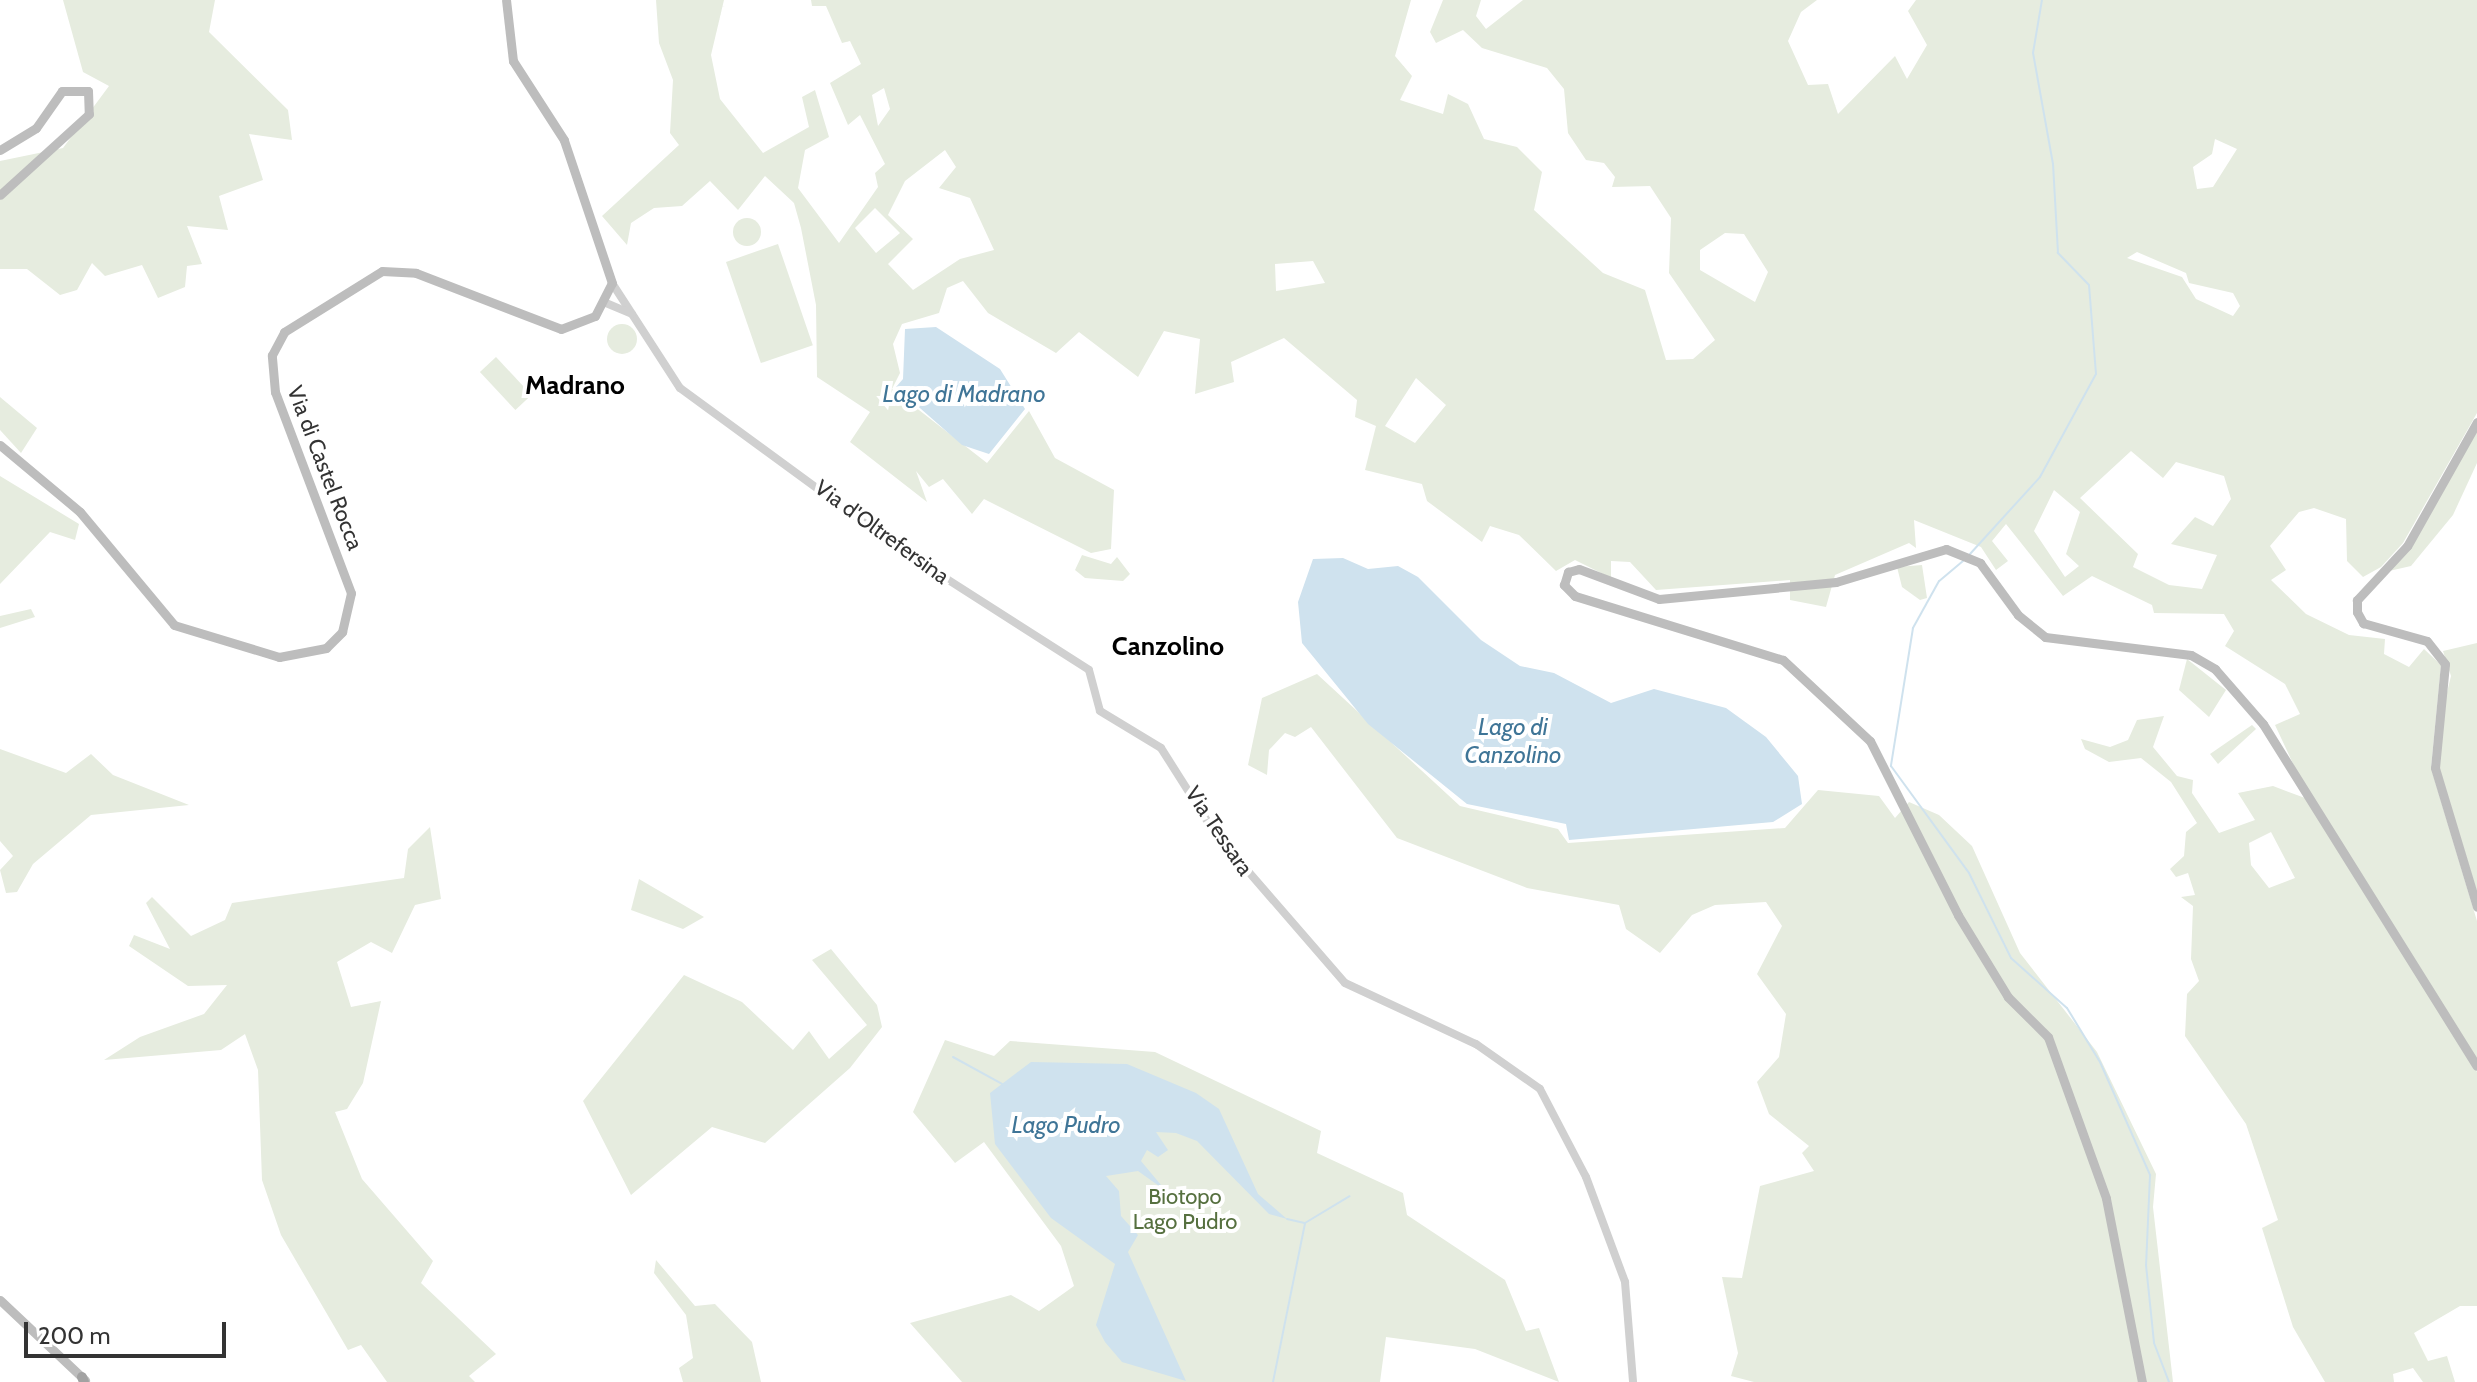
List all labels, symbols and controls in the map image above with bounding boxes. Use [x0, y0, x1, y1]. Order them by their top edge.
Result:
district label: Madrano [525, 370, 625, 402]
water label: Lago di Madrano [883, 380, 1045, 408]
street label: Via di Castel Rocca [282, 382, 368, 554]
street label: Via d'Oltrefersina [810, 474, 954, 590]
district label: Canzolino [1112, 631, 1224, 663]
water label: Lago di Canzolino [1465, 713, 1561, 769]
street label: Via Tessara [1180, 781, 1258, 881]
water label: Lago Pudro [1011, 1111, 1121, 1139]
park label: Biotopo Lago Pudro [1133, 1183, 1237, 1234]
scale bar [28, 1306, 230, 1356]
text: 200 m [38, 1321, 111, 1350]

